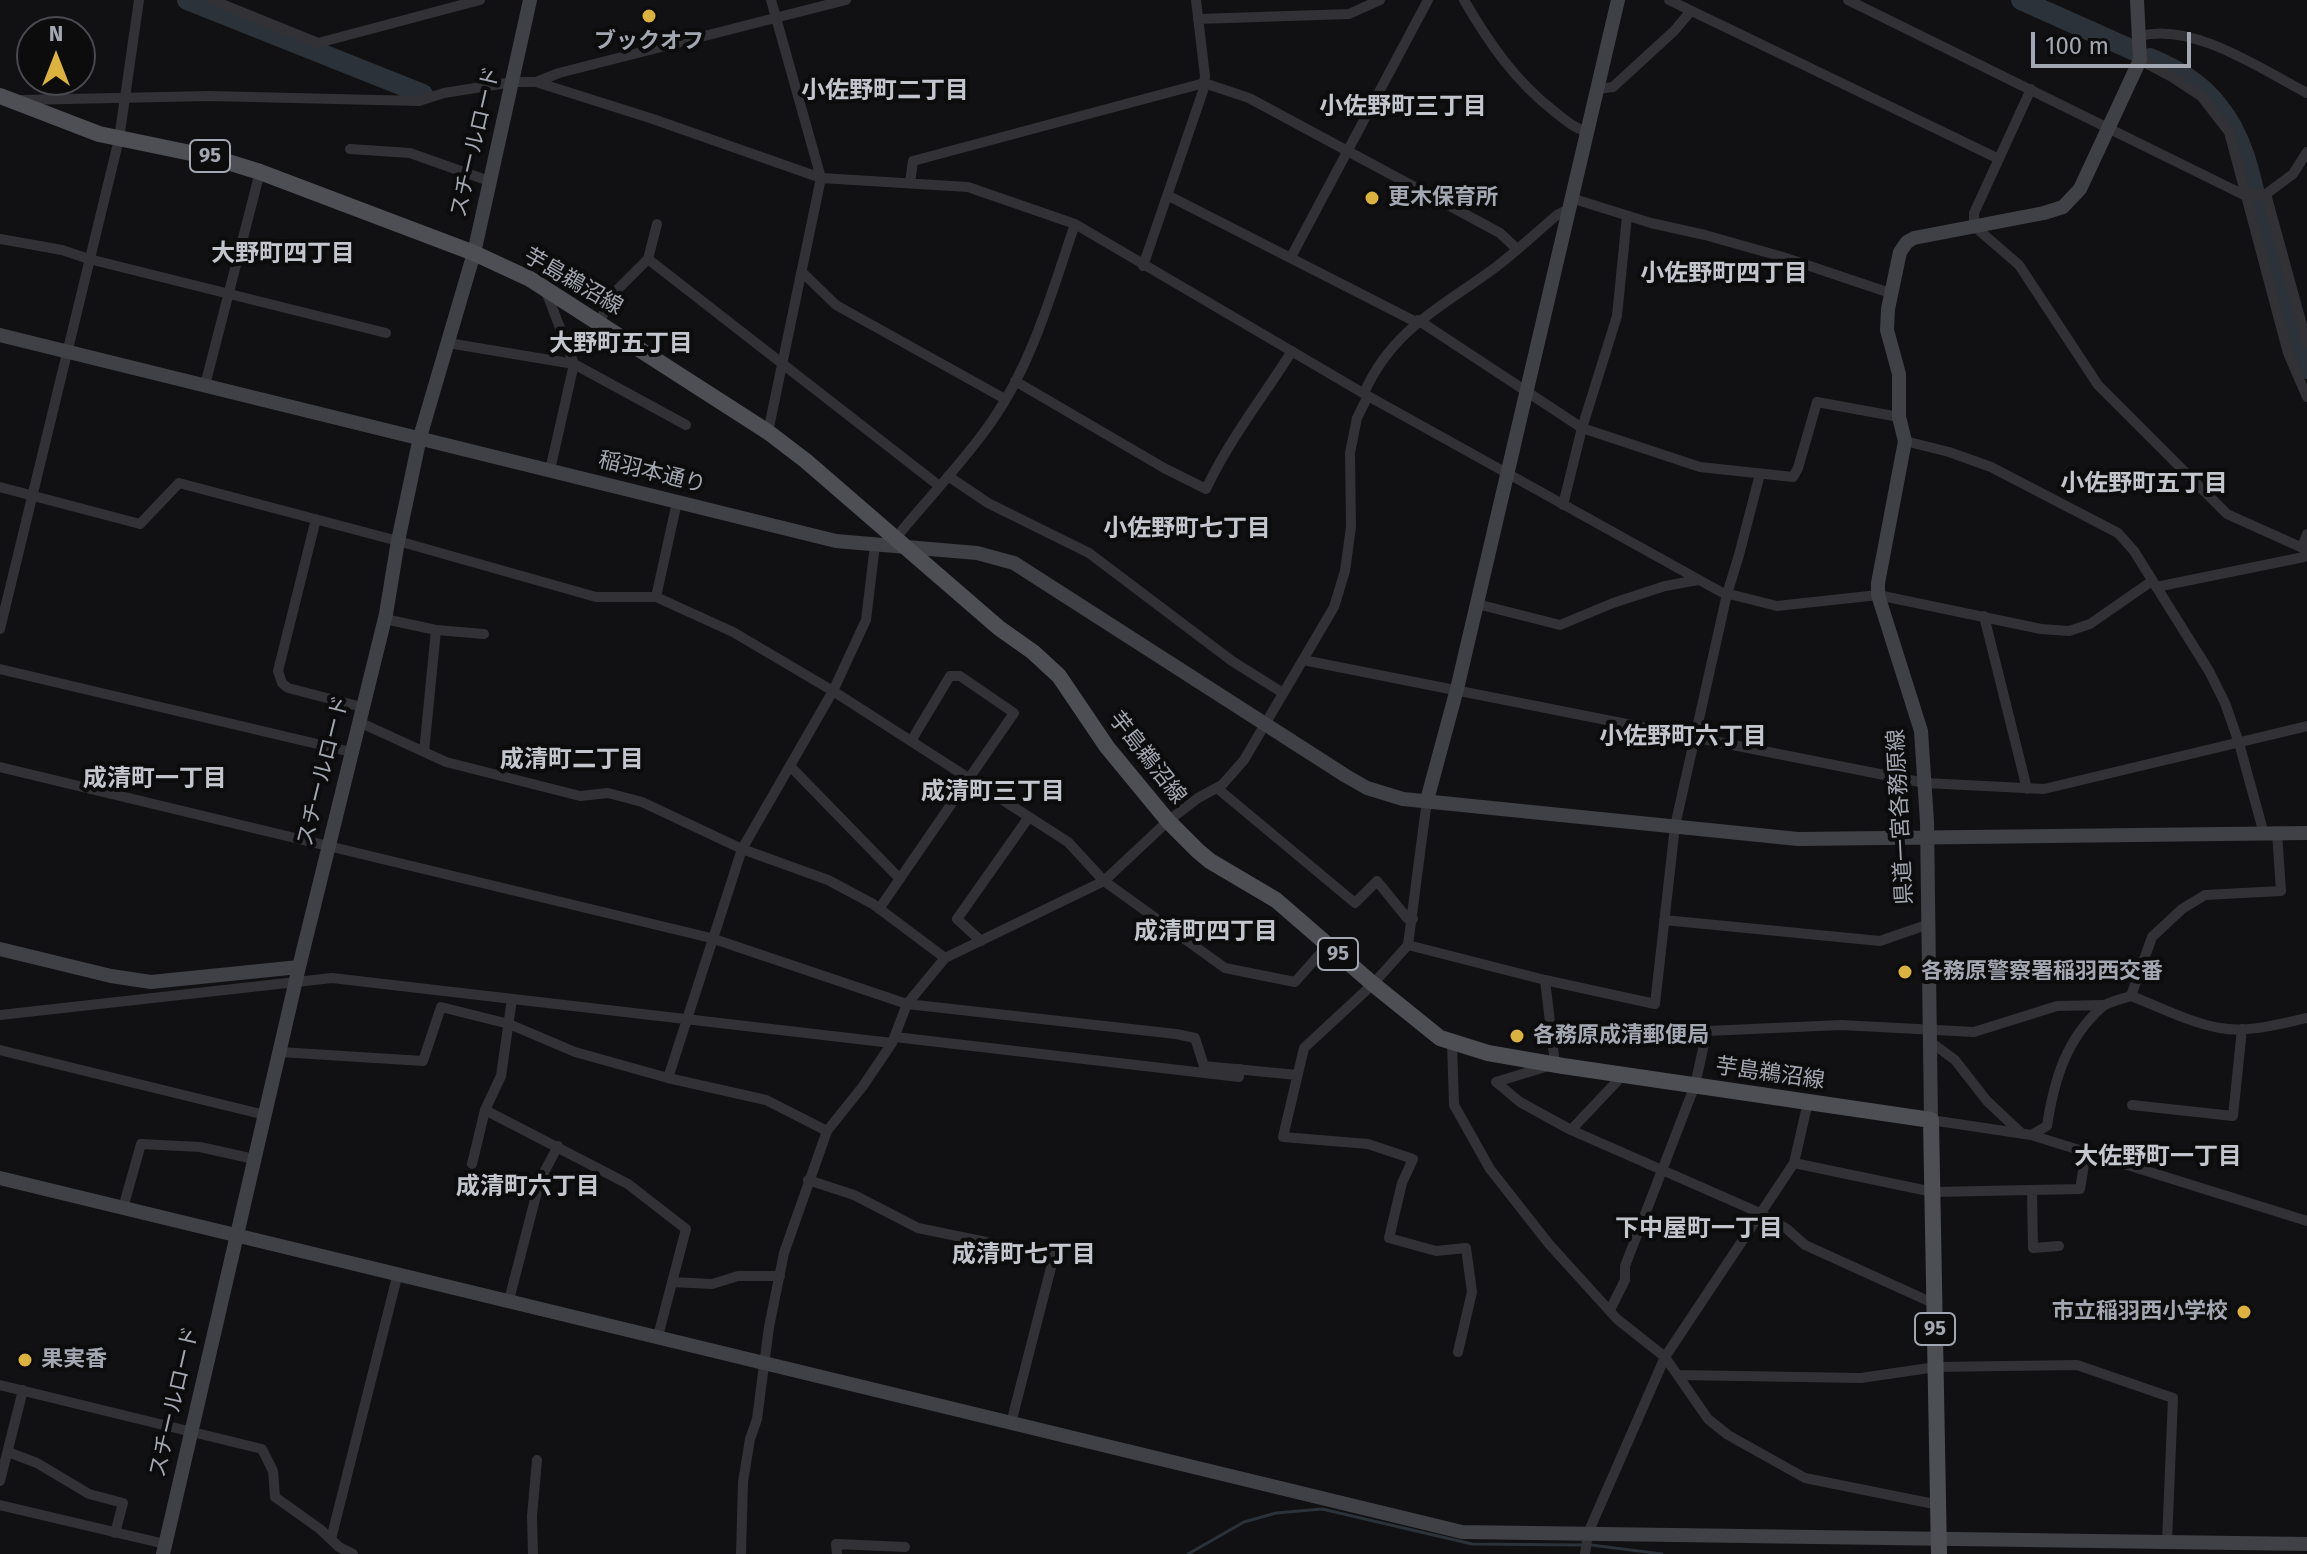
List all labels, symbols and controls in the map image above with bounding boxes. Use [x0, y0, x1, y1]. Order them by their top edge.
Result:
marker: ブックオフ [640, 7, 658, 25]
north arrow [16, 16, 96, 96]
scale bar [2035, 16, 2195, 66]
text: N [49, 20, 63, 47]
place label: ブックオフ [594, 29, 704, 55]
text: 100 m [2045, 32, 2109, 60]
street label: スチールロード [446, 64, 506, 220]
district label: 小佐野町二丁目 [801, 77, 969, 105]
district label: 小佐野町三丁目 [1319, 93, 1487, 121]
road number: 95 [190, 140, 230, 172]
place label: 更木保育所 [1388, 185, 1498, 211]
marker: 更木保育所 [1363, 189, 1381, 207]
district label: 大野町四丁目 [211, 240, 355, 268]
street label: 芋島鵜沼線 [519, 243, 627, 321]
district label: 小佐野町四丁目 [1640, 260, 1808, 288]
district label: 大野町五丁目 [549, 330, 693, 358]
street label: 稲羽本通り [595, 447, 709, 499]
district label: 小佐野町五丁目 [2060, 470, 2228, 498]
district label: 小佐野町七丁目 [1103, 515, 1271, 543]
street label: スチールロード [293, 693, 355, 849]
street label: 芋島鵜沼線 [1103, 707, 1191, 809]
district label: 小佐野町六丁目 [1599, 723, 1767, 751]
street label: 県道一宮各務原線 [1883, 728, 1919, 906]
district label: 成清町二丁目 [500, 746, 644, 774]
district label: 成清町一丁目 [83, 765, 227, 793]
district label: 成清町三丁目 [921, 778, 1065, 806]
district label: 成清町四丁目 [1134, 918, 1278, 946]
road number: 95 [1318, 938, 1358, 970]
place label: 各務原警察署稲羽西交番 [1921, 959, 2163, 985]
marker: 各務原警察署稲羽西交番 [1896, 963, 1914, 981]
place label: 各務原成清郵便局 [1533, 1023, 1709, 1049]
marker: 各務原成清郵便局 [1508, 1027, 1526, 1045]
street label: 芋島鵜沼線 [1714, 1053, 1826, 1095]
district label: 大佐野町一丁目 [2074, 1143, 2242, 1171]
district label: 成清町六丁目 [456, 1173, 600, 1201]
district label: 下中屋町一丁目 [1615, 1215, 1783, 1243]
district label: 成清町七丁目 [952, 1241, 1096, 1269]
place label: 市立稲羽西小学校 [2052, 1299, 2228, 1325]
marker: 市立稲羽西小学校 [2235, 1303, 2253, 1321]
road number: 95 [1915, 1313, 1955, 1345]
street label: スチールロード [145, 1324, 205, 1480]
place label: 果実香 [41, 1347, 107, 1373]
marker: 果実香 [16, 1351, 34, 1369]

